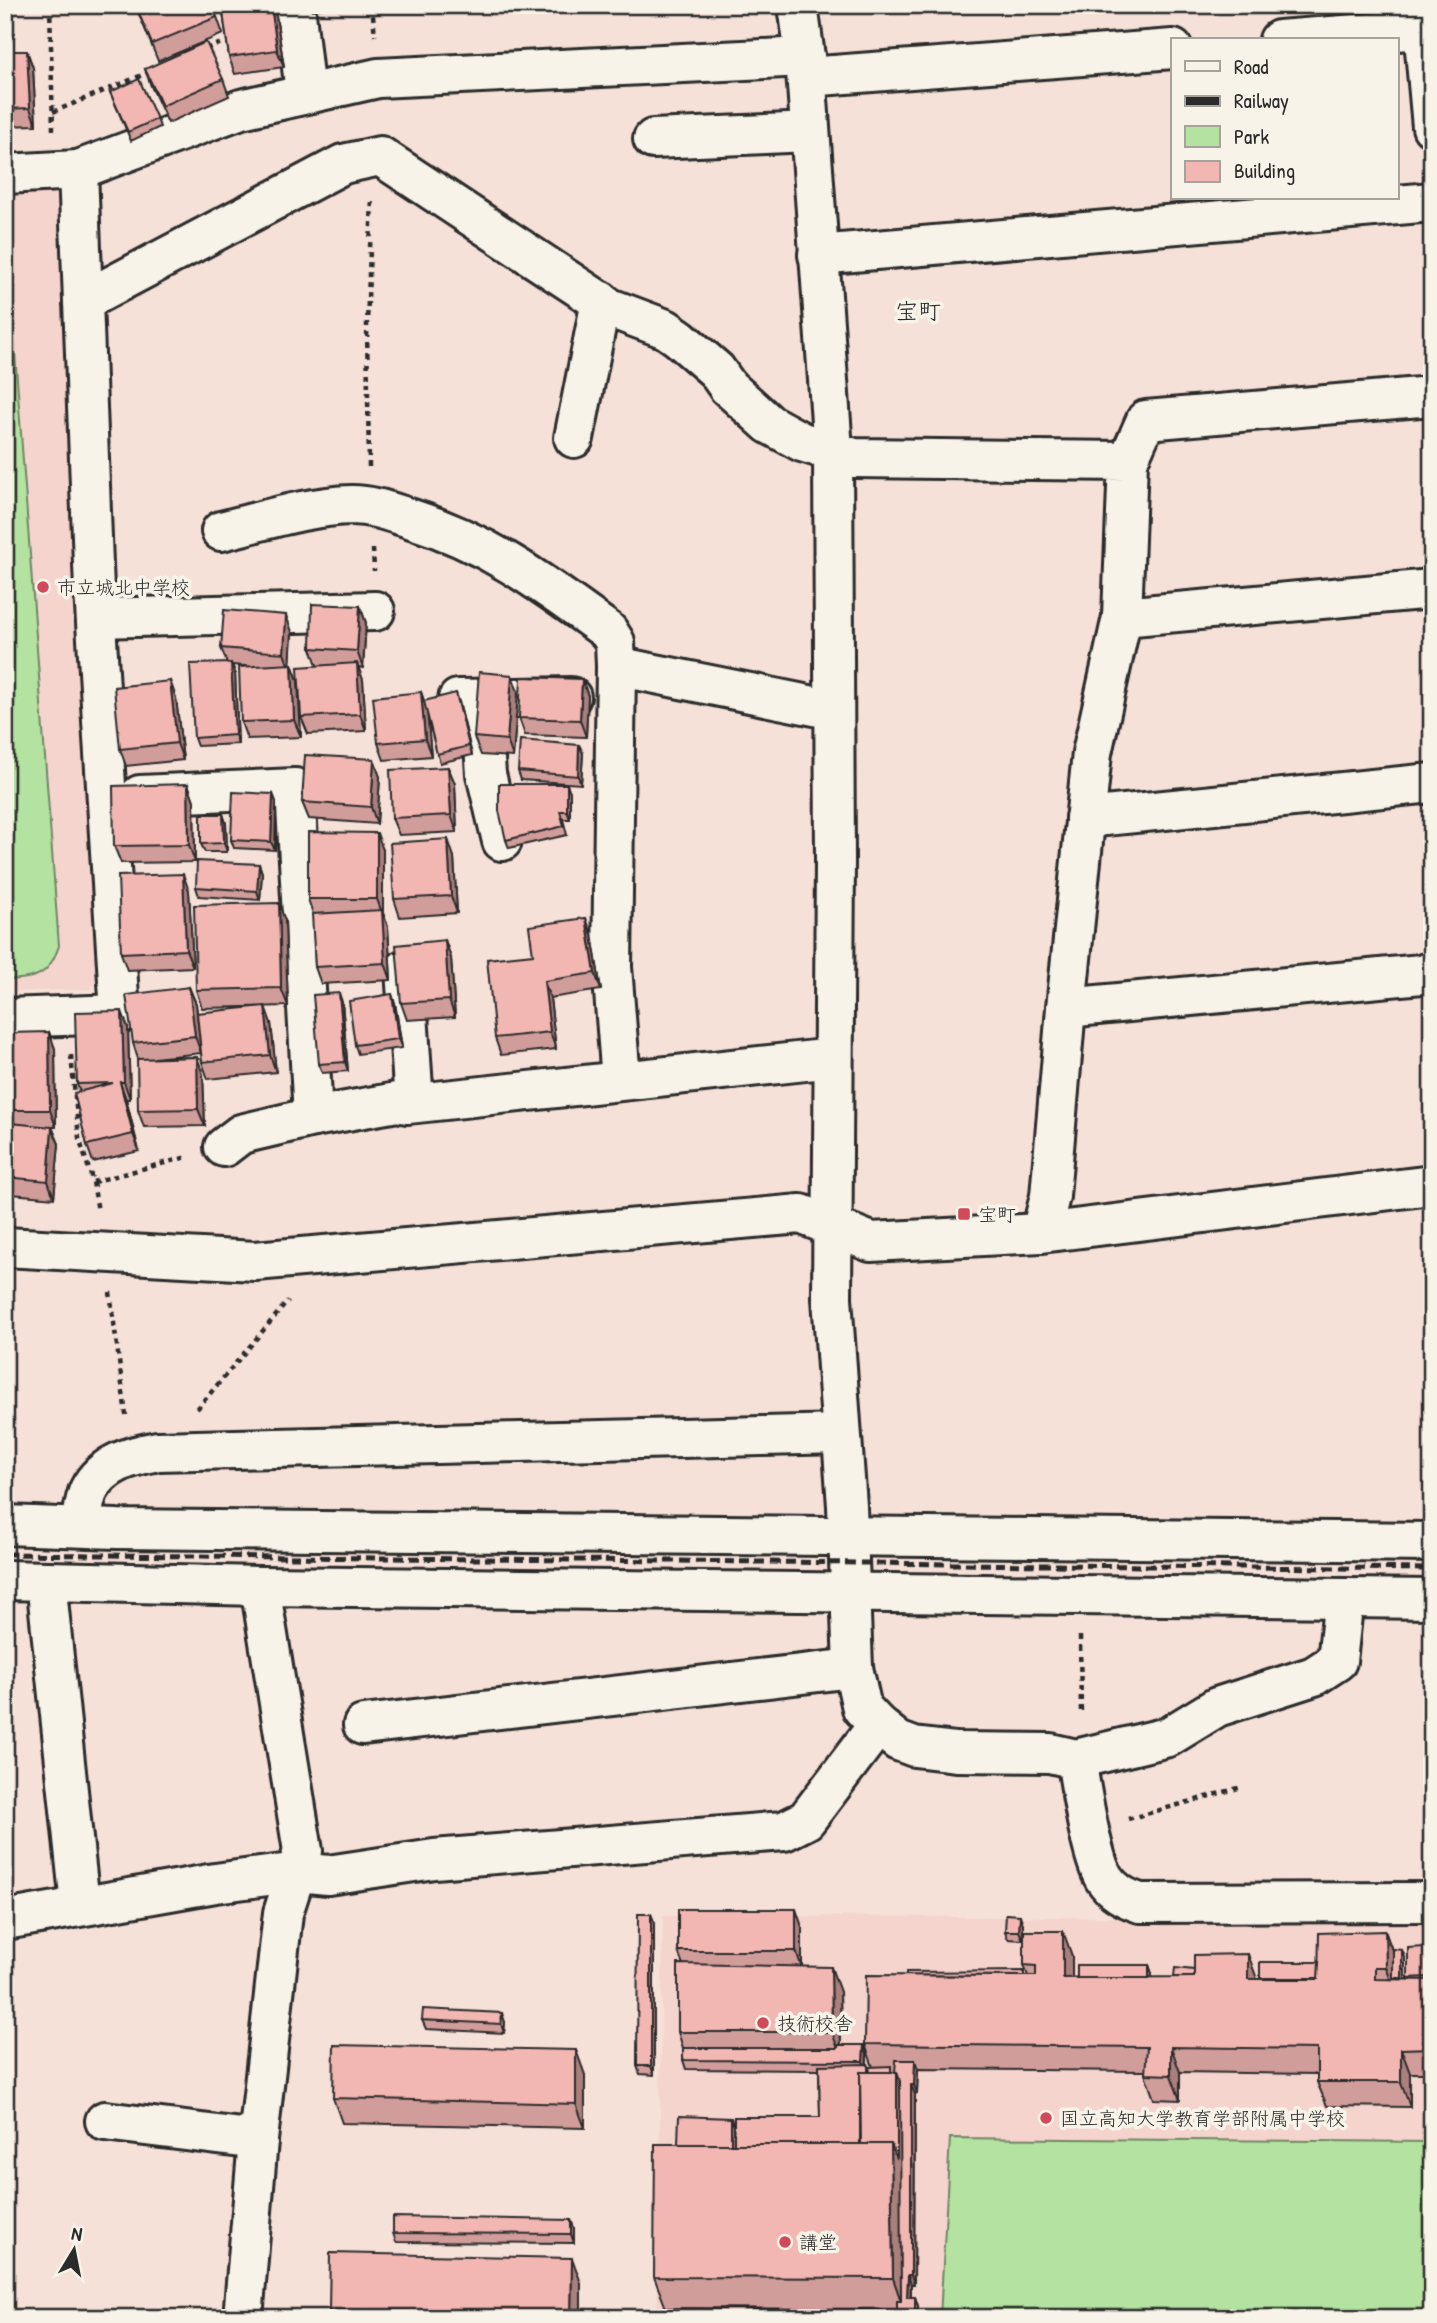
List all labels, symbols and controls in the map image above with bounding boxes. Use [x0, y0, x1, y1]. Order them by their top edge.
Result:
legend [1171, 38, 1398, 200]
text: Road [1234, 52, 1268, 81]
text: Railway [1234, 86, 1289, 115]
text: Park [1234, 122, 1269, 151]
text: Building [1234, 156, 1295, 185]
district label: 宝町 [895, 295, 941, 326]
place label: 市立城北中学校 [57, 574, 190, 600]
marker: 市立城北中学校 [35, 579, 51, 595]
place label: 宝町 [978, 1201, 1016, 1227]
marker: 宝町 [956, 1206, 972, 1222]
place label: 技術校舎 [777, 2010, 853, 2036]
marker: 技術校舎 [755, 2015, 771, 2031]
place label: 国立高知大学教育学部附属中学校 [1060, 2105, 1345, 2131]
marker: 国立高知大学教育学部附属中学校 [1038, 2110, 1054, 2126]
north arrow [38, 2214, 108, 2284]
text: N [70, 2220, 84, 2247]
place label: 講堂 [799, 2229, 837, 2255]
marker: 講堂 [777, 2234, 793, 2250]

